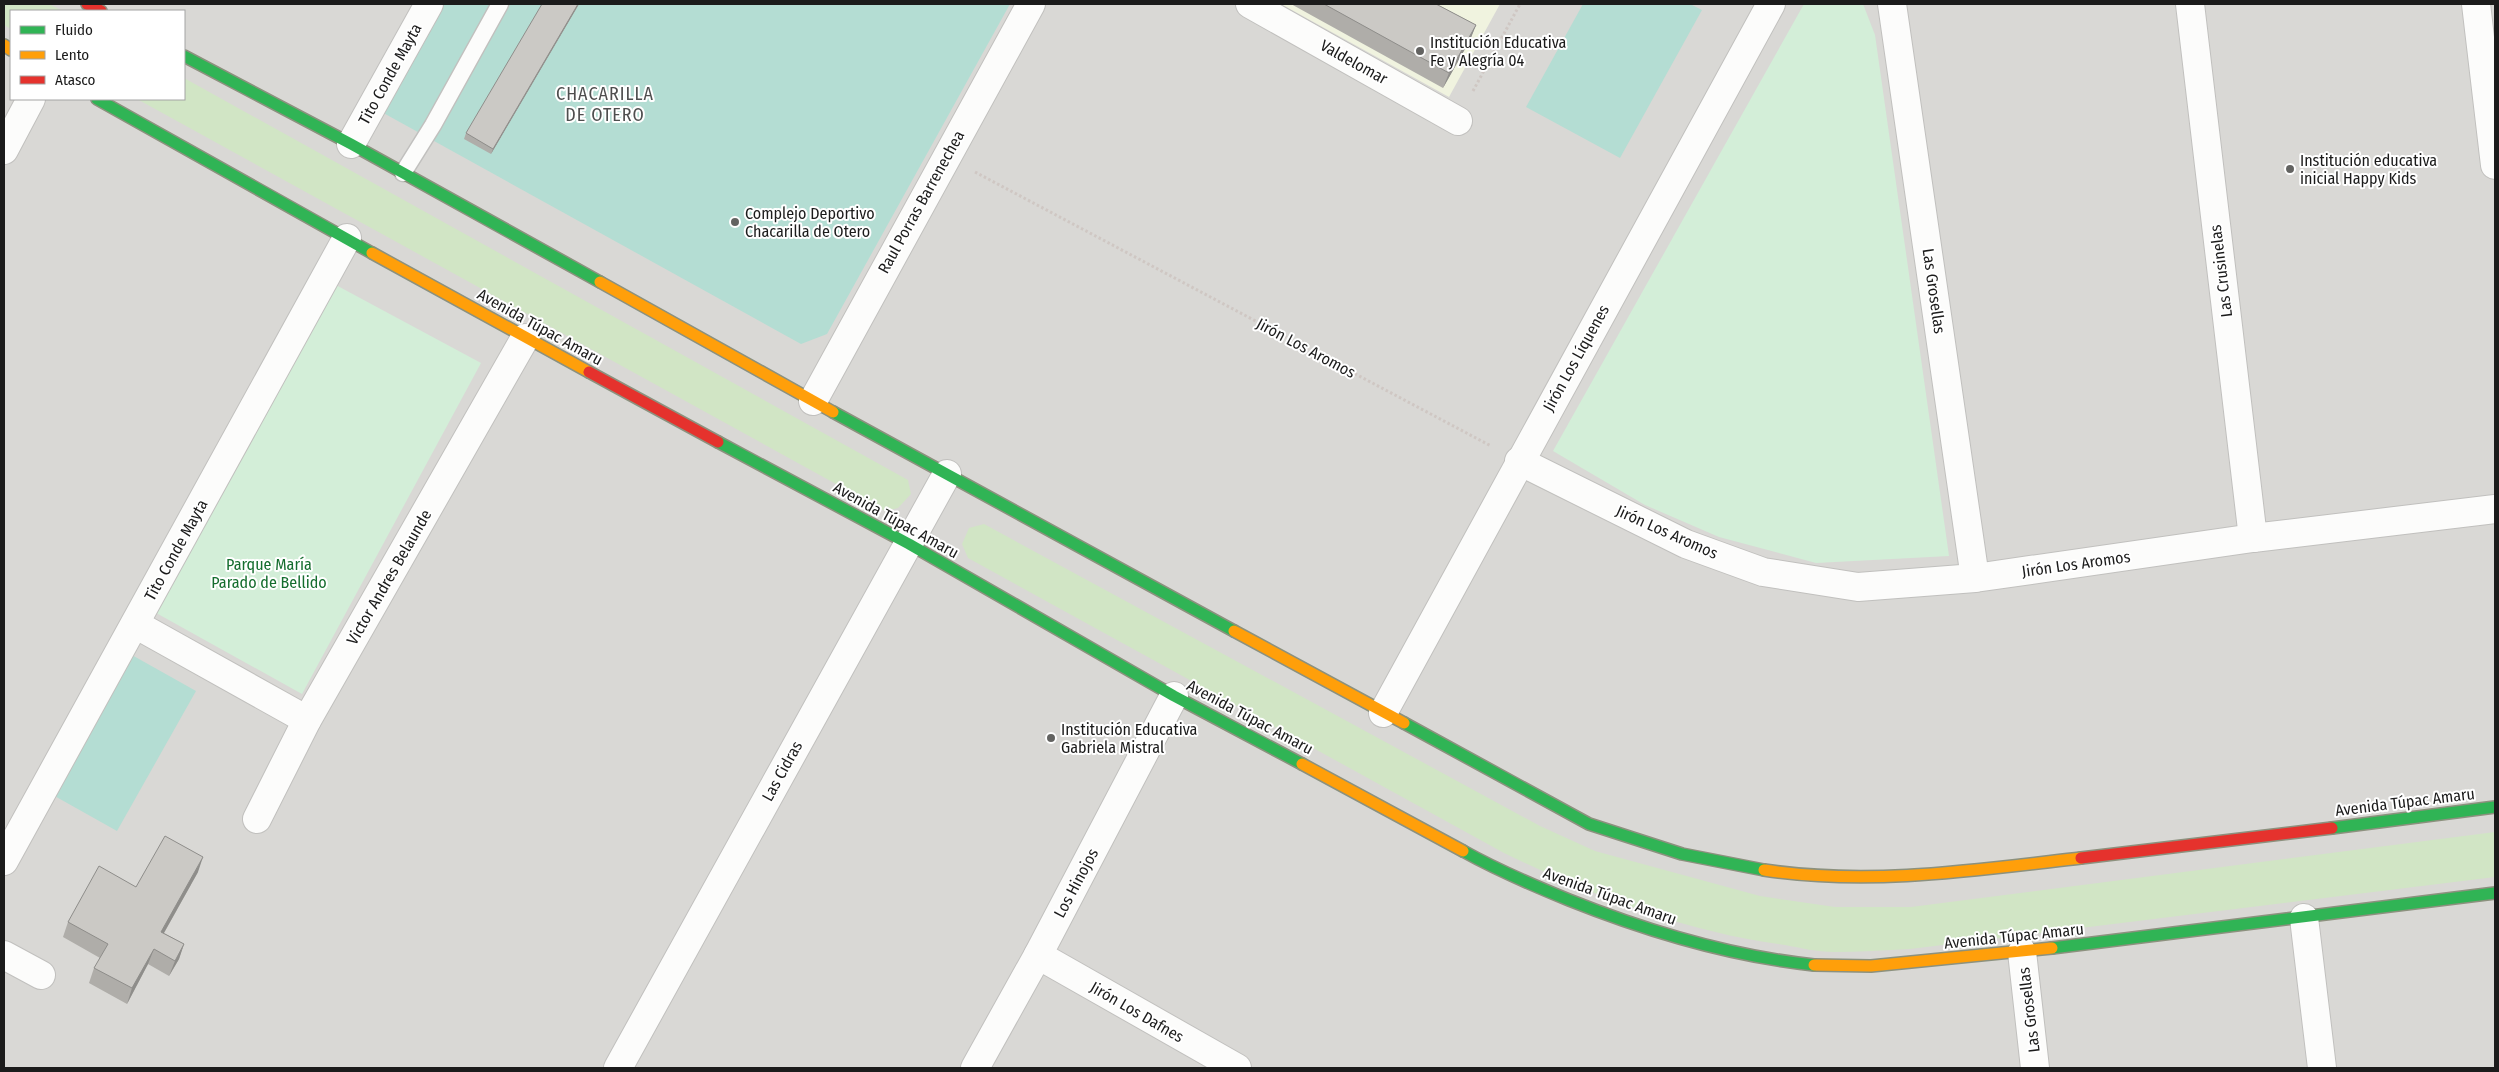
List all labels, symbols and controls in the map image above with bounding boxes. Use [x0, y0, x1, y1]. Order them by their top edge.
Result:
legend [10, 10, 185, 100]
street label: Tito Conde Mayta [354, 20, 426, 128]
text: Fluido [55, 21, 93, 39]
place label: Institución Educativa Fe y Alegría 04 [1430, 33, 1567, 70]
street label: Valdelomar [1317, 36, 1391, 88]
marker: Institución Educativa Fe y Alegría 04 [1414, 45, 1426, 57]
text: Lento [55, 46, 89, 64]
text: Atasco [55, 71, 95, 89]
district label: CHACARILLA DE OTERO [556, 83, 654, 126]
street label: Raul Porras Barrenechea [874, 127, 968, 277]
place label: Institución educativa inicial Happy Kids [2300, 151, 2437, 188]
marker: Institución educativa inicial Happy Kids [2284, 163, 2296, 175]
place label: Complejo Deportivo Chacarilla de Otero [745, 204, 875, 241]
marker: Complejo Deportivo Chacarilla de Otero [729, 216, 741, 228]
street label: Las Crusinelas [2206, 224, 2236, 318]
street label: Las Grosellas [1919, 247, 1949, 335]
street label: Avenida Túpac Amaru [474, 285, 606, 369]
street label: Jirón Los Líquenes [1539, 301, 1613, 415]
street label: Jirón Los Aromos [1253, 314, 1359, 382]
street label: Avenida Túpac Amaru [830, 478, 962, 562]
street label: Tito Conde Mayta [140, 496, 212, 604]
street label: Jirón Los Aromos [1613, 501, 1721, 563]
street label: Victor Andres Belaunde [343, 506, 435, 648]
street label: Jirón Los Aromos [2020, 547, 2132, 581]
park label: Parque María Parado de Bellido [211, 555, 327, 592]
street label: Avenida Túpac Amaru [1184, 676, 1316, 758]
place label: Institución Educativa Gabriela Mistral [1061, 720, 1198, 757]
marker: Institución Educativa Gabriela Mistral [1045, 732, 1057, 744]
street label: Las Cidras [758, 738, 806, 804]
street label: Avenida Túpac Amaru [2334, 784, 2476, 820]
street label: Los Hinojos [1050, 845, 1102, 921]
street label: Avenida Túpac Amaru [1541, 863, 1679, 929]
street label: Avenida Túpac Amaru [1943, 919, 2085, 953]
street label: Las Grosellas [2014, 966, 2044, 1054]
street label: Jirón Los Dafnes [1087, 978, 1187, 1047]

